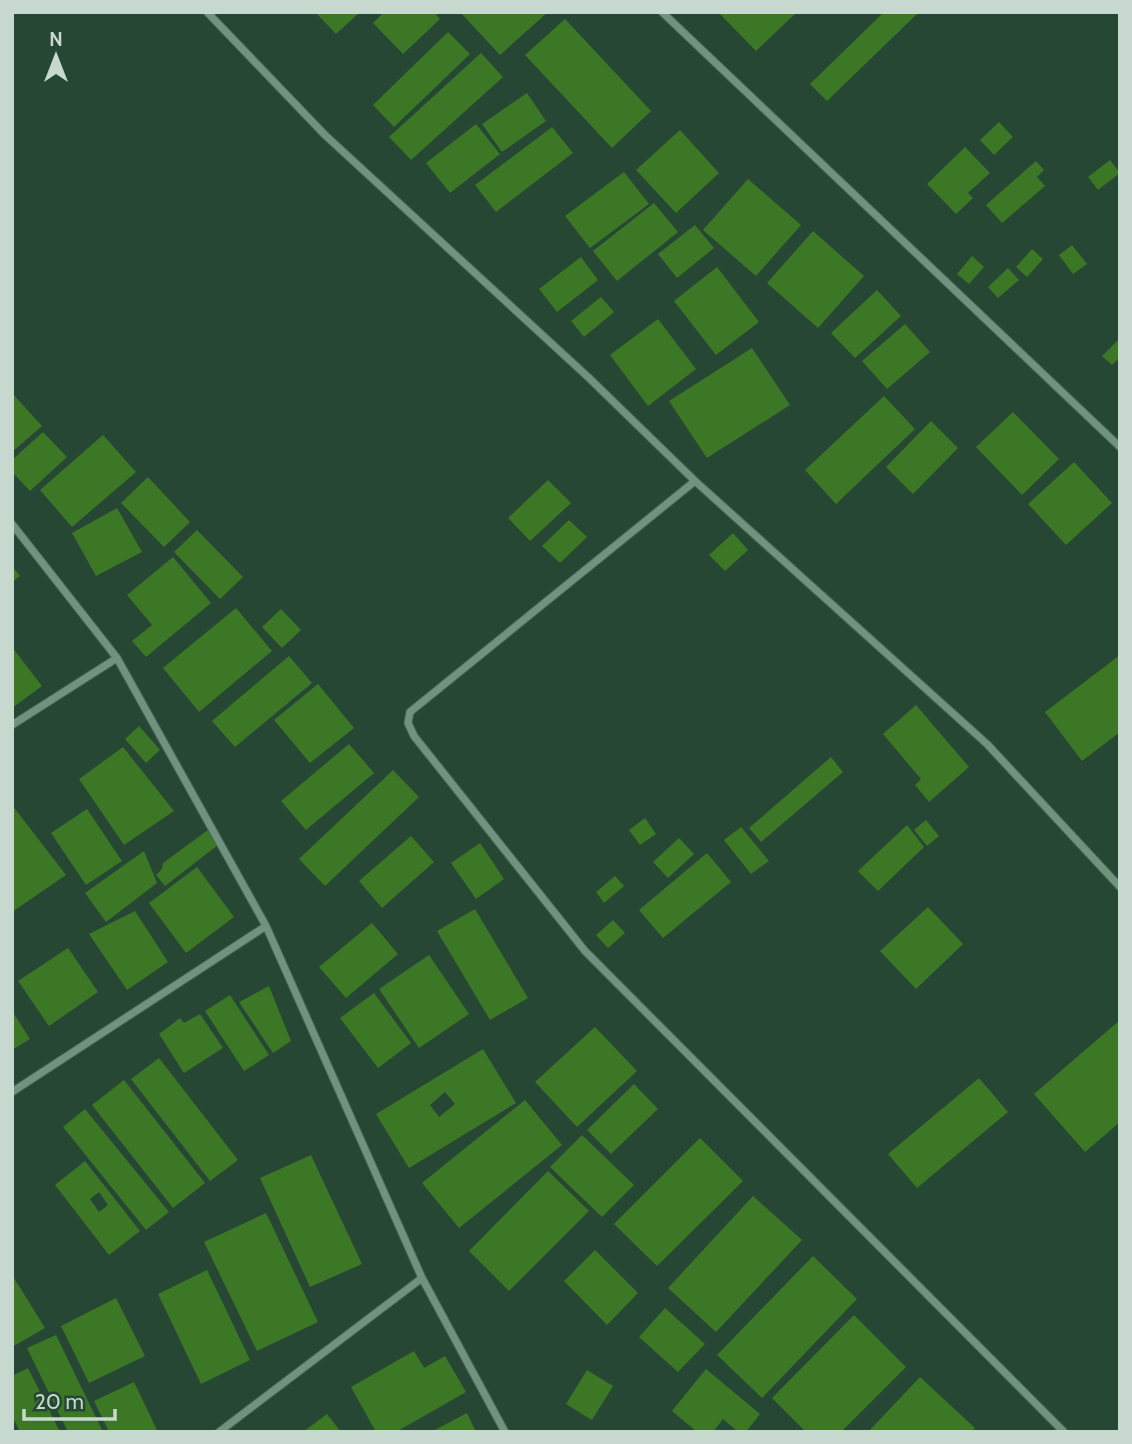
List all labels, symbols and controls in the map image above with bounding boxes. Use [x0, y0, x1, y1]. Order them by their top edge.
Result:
north arrow [21, 21, 91, 91]
text: N [49, 28, 63, 51]
scale bar [24, 1378, 116, 1422]
text: 20 m [35, 1389, 84, 1414]

